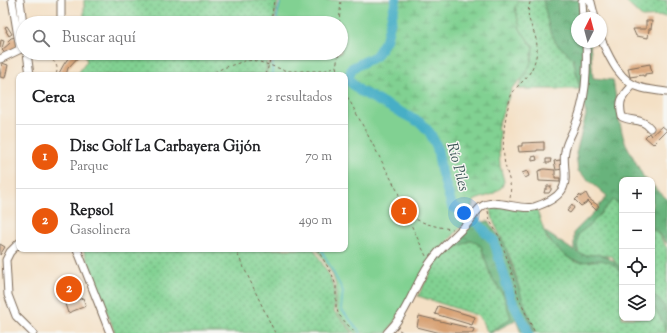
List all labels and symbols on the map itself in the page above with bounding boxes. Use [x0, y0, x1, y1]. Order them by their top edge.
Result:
north arrow [571, 12, 607, 48]
water label: Río Piles [440, 140, 474, 194]
pin: 1 [391, 196, 417, 226]
your location [454, 203, 474, 223]
pin: 2 [56, 274, 82, 304]

